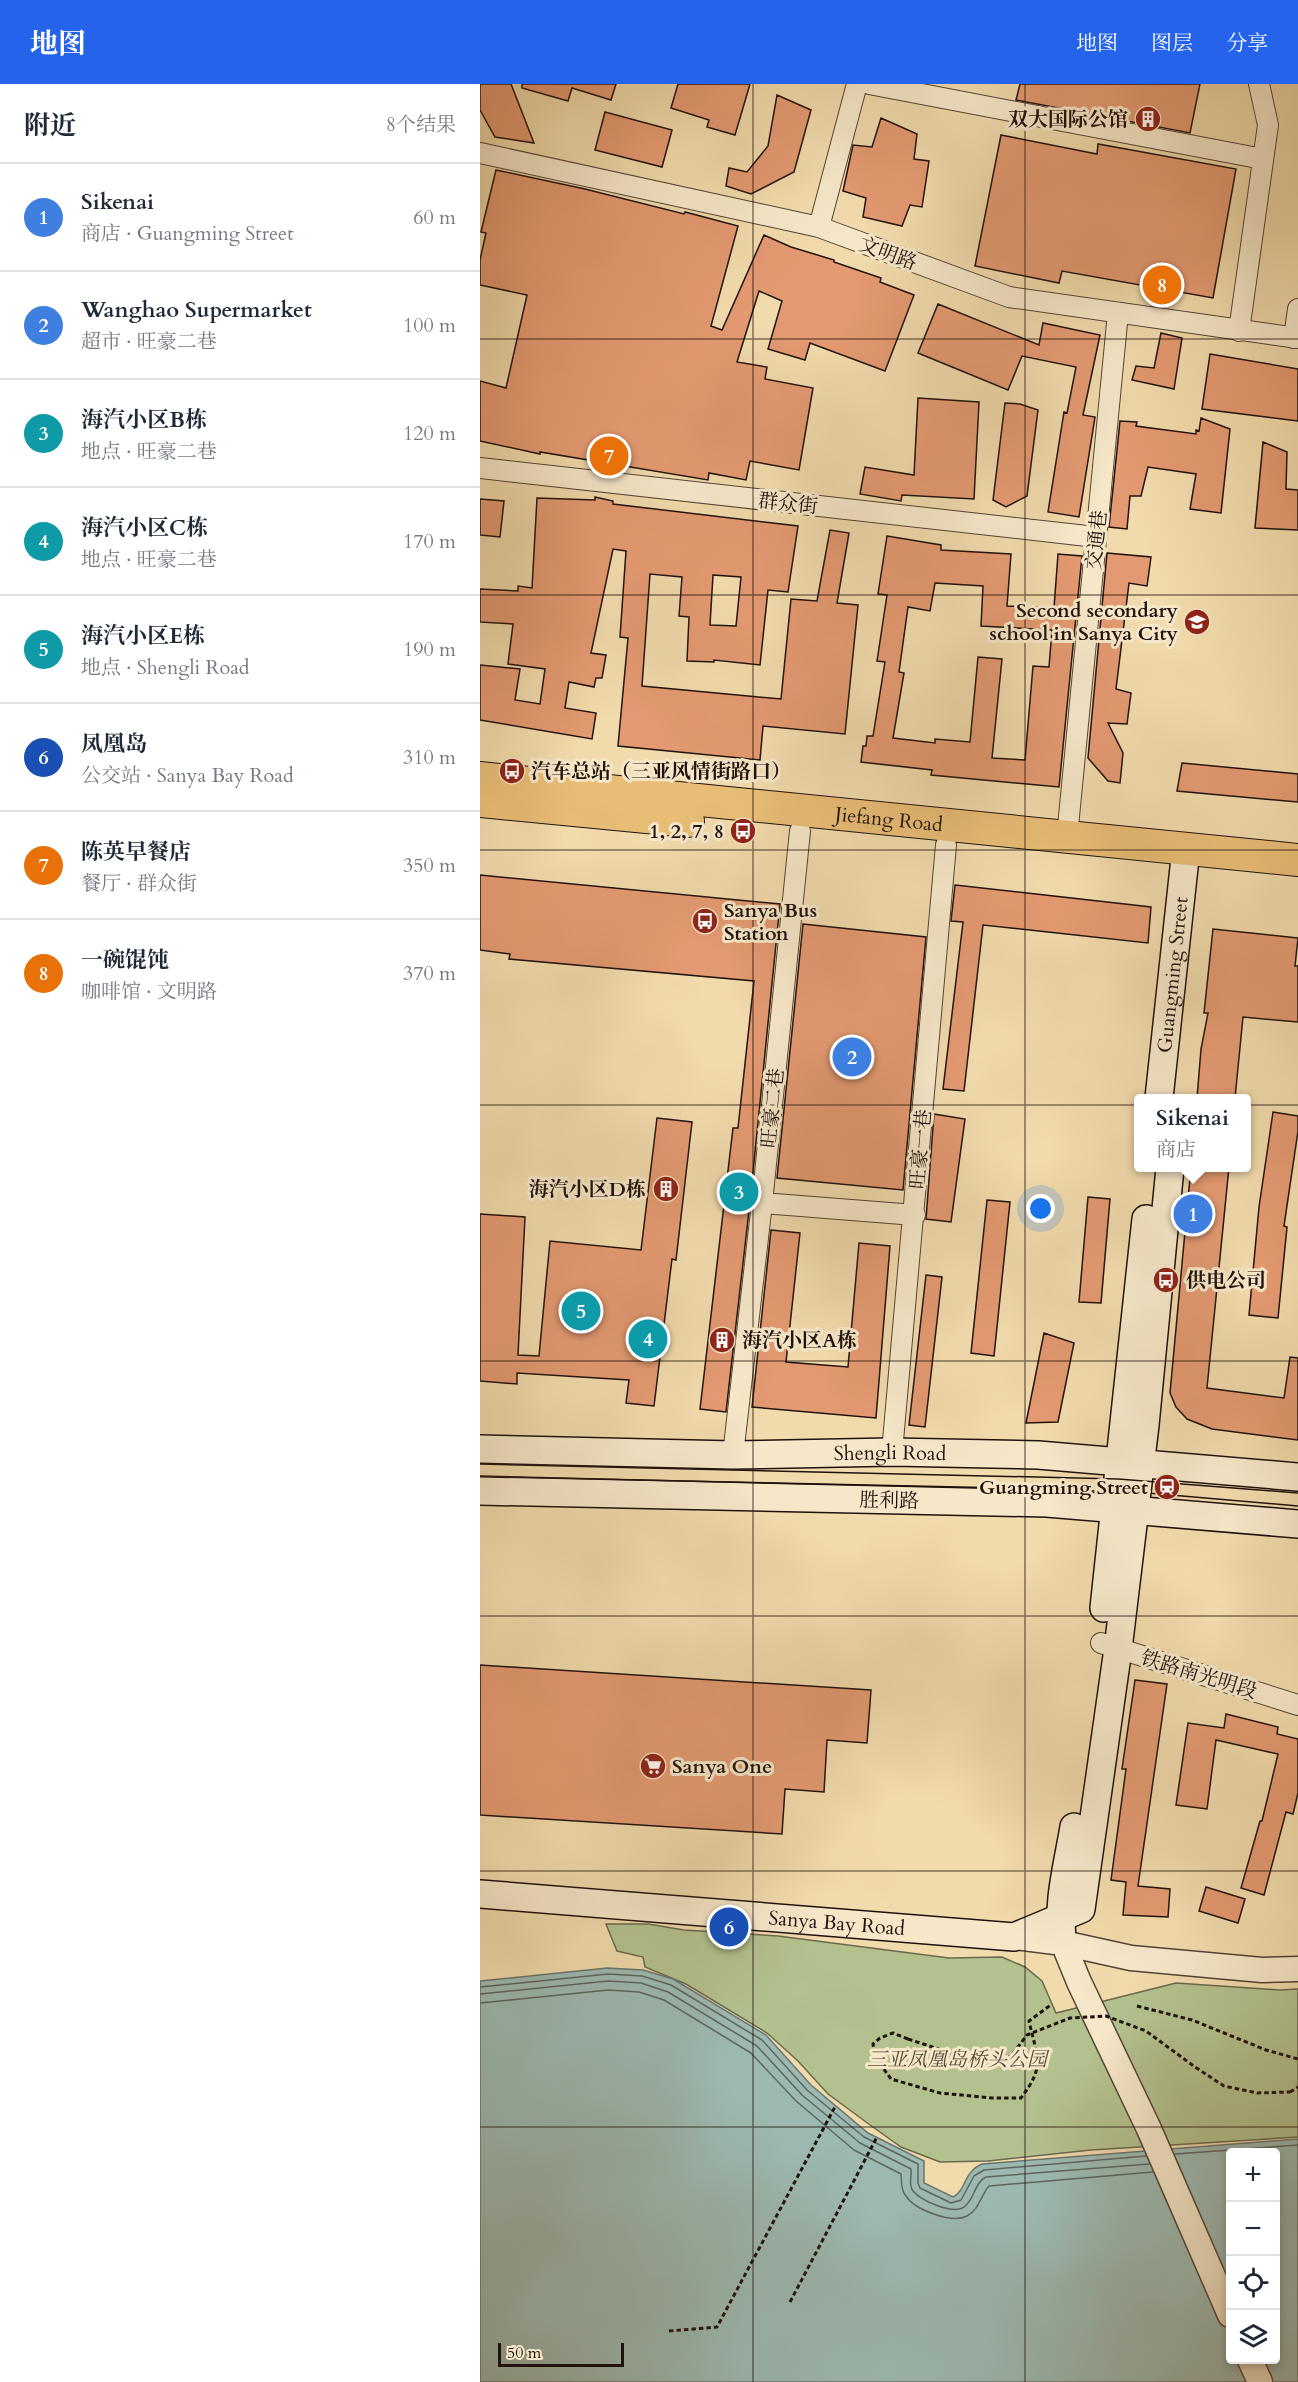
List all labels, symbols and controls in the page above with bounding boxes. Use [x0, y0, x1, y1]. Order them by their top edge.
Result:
text: 地图 [30, 25, 86, 63]
text: 地图 [1076, 29, 1118, 58]
text: 图层 [1151, 29, 1193, 58]
text: 分享 [1226, 29, 1268, 58]
building icon: 双大国际公馆 [1133, 104, 1163, 134]
place label: 双大国际公馆 [1008, 106, 1128, 133]
text: 附近 [24, 108, 76, 143]
text: 8个结果 [386, 111, 456, 138]
text: Sikenai [81, 187, 154, 217]
text: 1 [38, 204, 49, 231]
text: 60 m [413, 204, 456, 231]
text: 商店 · Guangming Street [81, 220, 293, 247]
street label: 文明路 [855, 231, 921, 276]
pin: 8 [1142, 262, 1182, 308]
text: Wanghao Supermarket [81, 295, 312, 325]
text: 2 [38, 312, 49, 339]
text: 100 m [403, 312, 456, 339]
text: 超市 · 旺豪二巷 [81, 328, 217, 355]
text: 海汽小区B栋 [81, 405, 207, 435]
text: 3 [38, 420, 49, 447]
text: 120 m [403, 420, 456, 447]
pin: 7 [590, 434, 628, 478]
text: 地点 · 旺豪二巷 [81, 438, 217, 465]
street label: 群众街 [757, 487, 819, 520]
street label: 交通巷 [1080, 509, 1113, 571]
text: 海汽小区C栋 [81, 513, 208, 543]
text: 4 [38, 528, 49, 555]
text: 170 m [403, 528, 456, 555]
text: 地点 · 旺豪二巷 [81, 546, 217, 573]
place label: Second secondary school in Sanya City [990, 597, 1179, 647]
school or university icon: Second secondary school in Sanya City [1182, 607, 1212, 637]
text: 海汽小区E栋 [81, 621, 205, 651]
text: 5 [38, 636, 49, 663]
text: 190 m [403, 636, 456, 663]
text: 地点 · Shengli Road [81, 654, 250, 681]
text: 凤凰岛 [81, 729, 147, 759]
text: 6 [38, 744, 49, 771]
text: 310 m [403, 744, 456, 771]
bus stop icon: 汽车总站（三亚风情街路口） [497, 756, 527, 786]
place label: 汽车总站（三亚风情街路口） [531, 758, 791, 785]
text: 公交站 · Sanya Bay Road [81, 762, 294, 789]
street label: Jiefang Road [831, 800, 944, 838]
bus stop icon: 1, 2, 7, 8 [728, 816, 758, 846]
place label: 1, 2, 7, 8 [649, 818, 724, 845]
text: 陈英早餐店 [81, 837, 191, 867]
text: 7 [38, 852, 49, 879]
text: 350 m [403, 852, 456, 879]
text: 餐厅 · 群众街 [81, 870, 197, 897]
street label: Guangming Street [1151, 895, 1195, 1054]
place label: Sanya Bus Station [724, 897, 817, 947]
bus stop icon: Sanya Bus Station [690, 906, 720, 936]
text: 一碗馄饨 [81, 945, 169, 975]
text: 8 [38, 960, 49, 987]
text: 370 m [403, 960, 456, 987]
text: 咖啡馆 · 文明路 [81, 978, 217, 1005]
pin: 2 [832, 1034, 872, 1080]
street label: 旺豪二巷 [755, 1067, 790, 1149]
popup [1134, 1094, 1251, 1172]
text: Sikenai [1156, 1103, 1229, 1133]
street label: 旺豪一巷 [904, 1108, 937, 1190]
text: 商店 [1156, 1136, 1196, 1163]
pin: 3 [720, 1170, 758, 1214]
building icon: 海汽小区D栋 [651, 1174, 681, 1204]
place label: 海汽小区D栋 [529, 1176, 646, 1203]
pin: 1 [1174, 1192, 1212, 1236]
your location [1026, 1194, 1055, 1223]
bus stop icon: 供电公司 [1151, 1265, 1181, 1295]
place label: 供电公司 [1186, 1267, 1266, 1294]
pin: 5 [562, 1288, 600, 1334]
pin: 4 [628, 1316, 668, 1362]
building icon: 海汽小区A栋 [707, 1325, 737, 1355]
place label: 海汽小区A栋 [742, 1327, 857, 1354]
street label: Shengli Road [833, 1439, 947, 1467]
station icon: Guangming Street [1152, 1472, 1182, 1502]
place label: Guangming Street [979, 1474, 1148, 1501]
street label: 胜利路 [859, 1486, 919, 1515]
street label: 铁路南光明段 [1138, 1644, 1260, 1705]
supermarket icon: Sanya One [638, 1751, 668, 1781]
place label: Sanya One [672, 1753, 772, 1780]
pin: 6 [710, 1904, 748, 1950]
street label: Sanya Bay Road [768, 1904, 906, 1942]
park label: 三亚凤凰岛桥头公园 [867, 2046, 1050, 2073]
map controls [1226, 2148, 1280, 2364]
button: + [1226, 2148, 1280, 2202]
button: − [1226, 2202, 1280, 2256]
button: locate [1226, 2256, 1280, 2310]
button: layers [1226, 2310, 1280, 2364]
scale bar [498, 2340, 624, 2368]
text: 50 m [507, 2342, 541, 2364]

